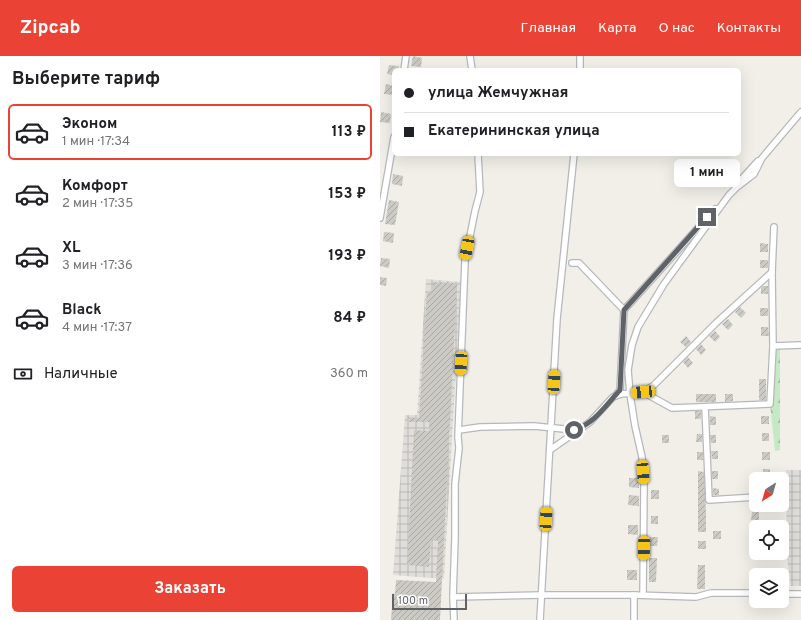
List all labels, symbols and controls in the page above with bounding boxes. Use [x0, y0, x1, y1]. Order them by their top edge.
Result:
text: Zipcab [20, 16, 80, 40]
text: Главная [521, 20, 576, 37]
text: Карта [598, 20, 636, 37]
text: О нас [658, 20, 695, 37]
text: Контакты [717, 20, 781, 37]
text: Выберите тариф [12, 68, 160, 91]
text: улица Жемчужная [428, 84, 568, 103]
icon: car [14, 114, 50, 150]
text: Эконом [62, 115, 117, 134]
text: Екатерининская улица [428, 122, 600, 141]
text: 113 ₽ [331, 123, 366, 142]
text: 1 мин · 17:34 [62, 134, 130, 150]
callout: 1 мин [674, 159, 740, 187]
text: 1 мин [690, 165, 724, 181]
icon: car [14, 176, 50, 212]
text: Комфорт [62, 177, 128, 196]
text: 153 ₽ [328, 185, 366, 204]
text: 2 мин · 17:35 [62, 196, 133, 212]
route end [698, 208, 716, 226]
car [459, 235, 475, 261]
icon: car [14, 238, 50, 274]
text: XL [62, 239, 80, 258]
text: 193 ₽ [328, 247, 366, 266]
text: 3 мин · 17:36 [62, 258, 133, 274]
icon: car [14, 300, 50, 336]
text: Black [62, 301, 102, 320]
text: 84 ₽ [333, 309, 366, 328]
text: 4 мин · 17:37 [62, 320, 132, 336]
car [454, 351, 468, 375]
icon: cash [12, 363, 34, 385]
text: Наличные [44, 365, 118, 384]
text: 360 m [330, 366, 368, 382]
car [547, 370, 561, 394]
car [631, 385, 655, 399]
route start [565, 421, 583, 439]
car [636, 460, 650, 484]
north arrow [749, 472, 789, 512]
map controls [749, 472, 789, 608]
car [539, 507, 553, 531]
button: locate [749, 520, 789, 560]
car [638, 536, 650, 560]
button: Заказать [12, 566, 368, 612]
button: layers [749, 568, 789, 608]
scale bar [392, 592, 467, 611]
text: 100 m [398, 594, 428, 608]

